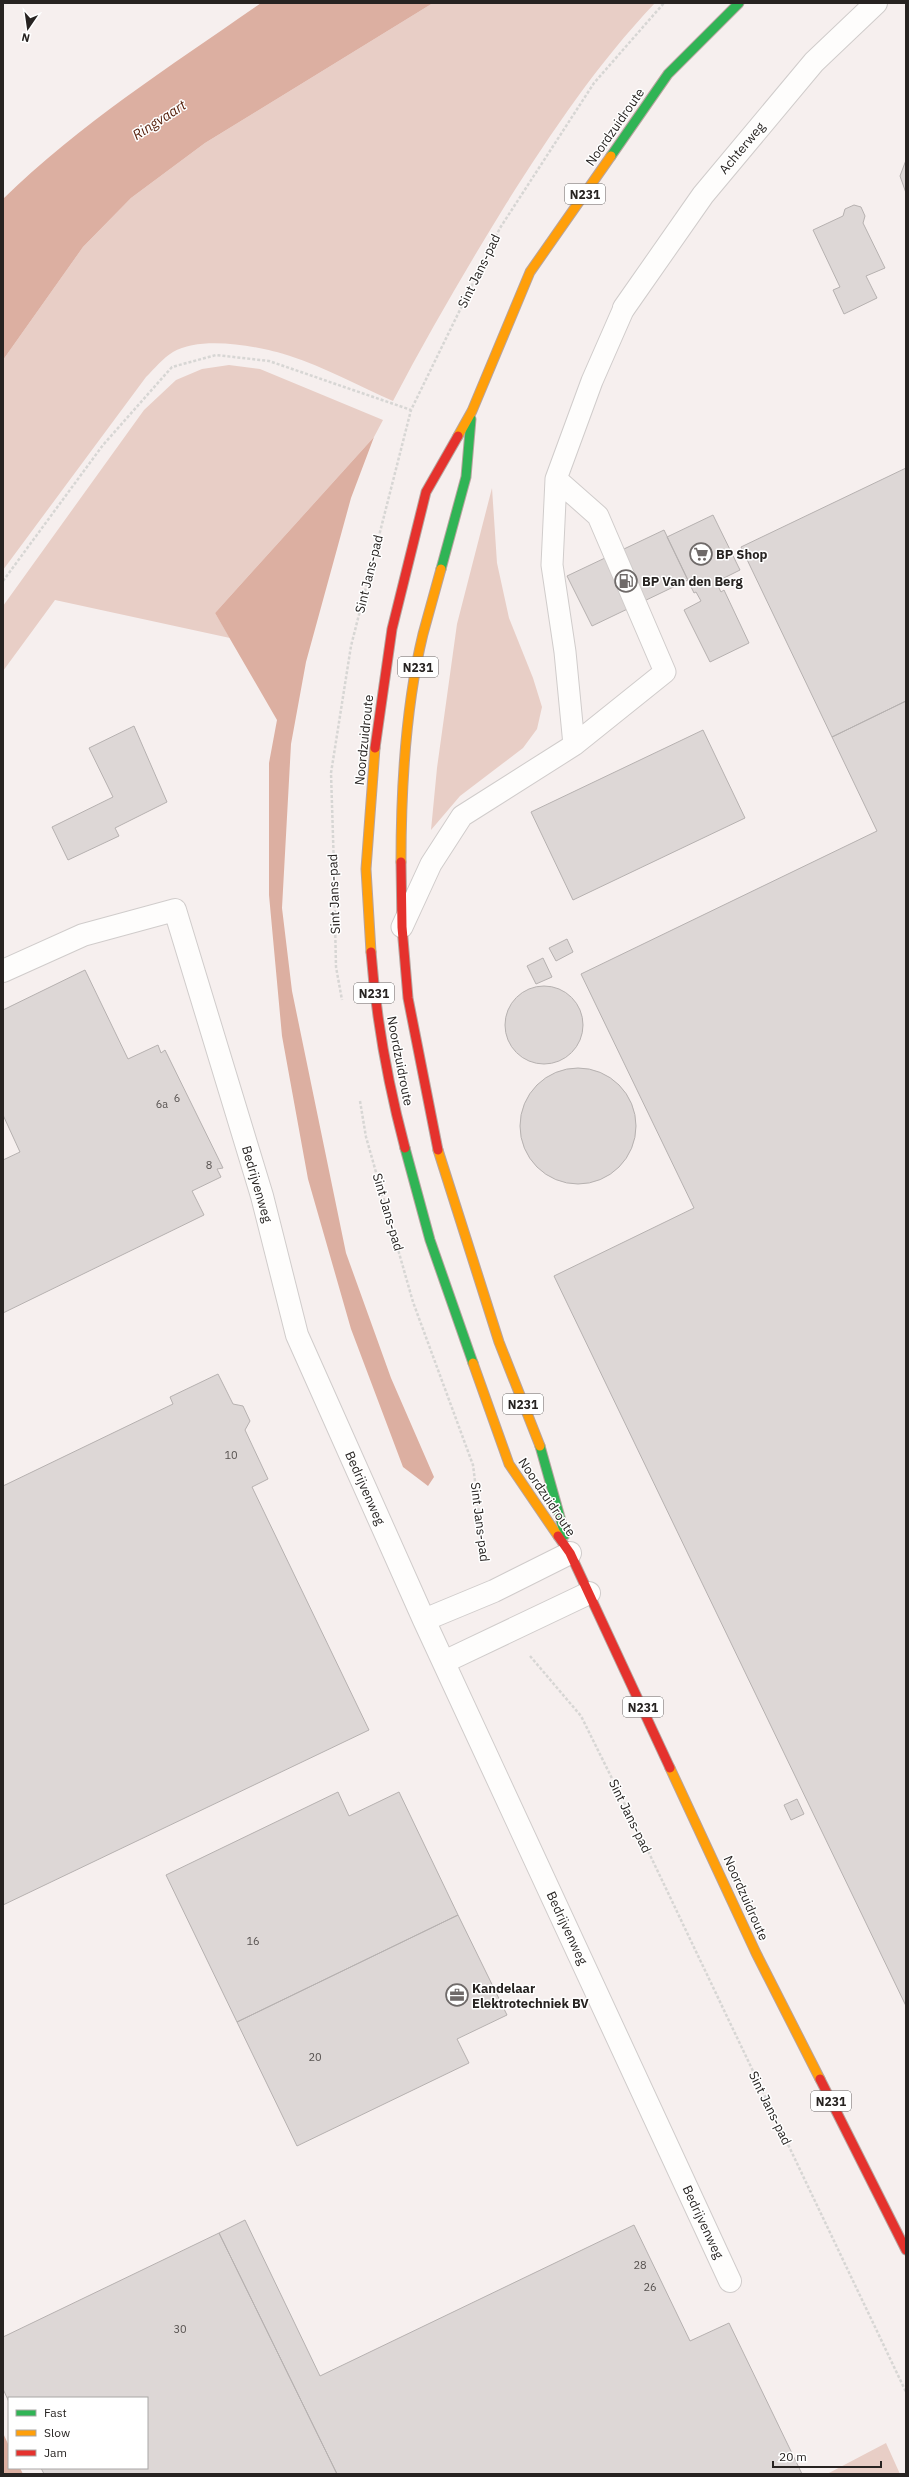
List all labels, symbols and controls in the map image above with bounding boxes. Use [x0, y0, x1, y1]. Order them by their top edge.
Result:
north arrow [8, 8, 48, 48]
text: N [20, 30, 31, 45]
street label: Noordzuidroute [582, 85, 648, 169]
water label: Ringvaart [129, 96, 190, 144]
street label: Achterweg [715, 118, 769, 177]
road number: N231 [565, 184, 605, 204]
street label: Sint Jans-pad [454, 231, 504, 311]
street label: Sint Jans-pad [351, 533, 387, 615]
supermarket icon: BP Shop [688, 541, 714, 567]
place label: BP Shop [716, 546, 767, 563]
fuel station icon: BP Van den Berg [613, 568, 639, 594]
place label: BP Van den Berg [642, 573, 743, 590]
road number: N231 [398, 657, 438, 677]
street label: Noordzuidroute [351, 694, 377, 786]
street label: Sint Jans-pad [324, 854, 344, 934]
road number: N231 [354, 983, 394, 1003]
street label: Noordzuidroute [383, 1015, 417, 1107]
house number: 6 [174, 1091, 180, 1105]
house number: 6a [156, 1097, 168, 1111]
street label: Bedrijvenweg [238, 1144, 276, 1224]
house number: 8 [206, 1158, 212, 1172]
street label: Sint Jans-pad [369, 1171, 407, 1253]
road number: N231 [503, 1394, 543, 1414]
house number: 10 [224, 1448, 238, 1462]
street label: Bedrijvenweg [341, 1448, 389, 1528]
street label: Noordzuidroute [514, 1454, 580, 1540]
street label: Sint Jans-pad [467, 1481, 493, 1563]
road number: N231 [623, 1697, 663, 1717]
street label: Sint Jans-pad [605, 1776, 655, 1856]
street label: Noordzuidroute [720, 1853, 772, 1943]
street label: Bedrijvenweg [543, 1889, 591, 1968]
house number: 16 [246, 1934, 260, 1948]
place label: Kandelaar Elektrotechniek BV [472, 1980, 589, 2012]
office icon: Kandelaar Elektrotechniek BV [444, 1982, 470, 2008]
house number: 20 [308, 2050, 322, 2064]
street label: Sint Jans-pad [745, 2068, 795, 2148]
road number: N231 [811, 2091, 851, 2111]
street label: Bedrijvenweg [679, 2183, 727, 2262]
house number: 28 [633, 2258, 647, 2272]
house number: 26 [643, 2280, 657, 2294]
house number: 30 [173, 2322, 187, 2336]
legend [8, 2397, 148, 2469]
text: Fast [44, 2405, 67, 2420]
text: Slow [44, 2425, 70, 2440]
scale bar [773, 2443, 881, 2469]
text: Jam [44, 2445, 67, 2460]
text: 20 m [779, 2449, 807, 2464]

